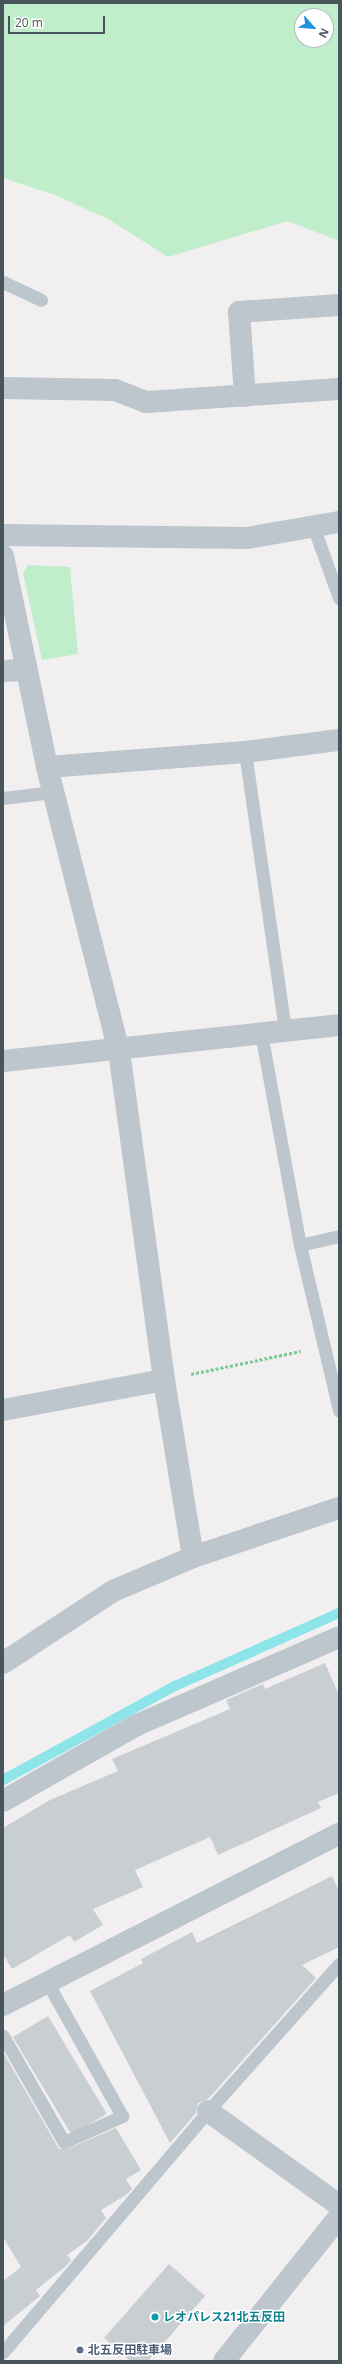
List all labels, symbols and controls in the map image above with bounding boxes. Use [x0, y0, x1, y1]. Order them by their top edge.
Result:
scale bar [10, 8, 107, 34]
north arrow [294, 8, 334, 48]
text: 20 m [15, 14, 43, 31]
text: N [316, 26, 333, 41]
place label: レオパレス21北五反田 [163, 2310, 285, 2324]
marker: レオパレス21北五反田 [150, 2312, 160, 2322]
place label: 北五反田駐車場 [88, 2343, 172, 2357]
marker: 北五反田駐車場 [75, 2345, 85, 2355]

